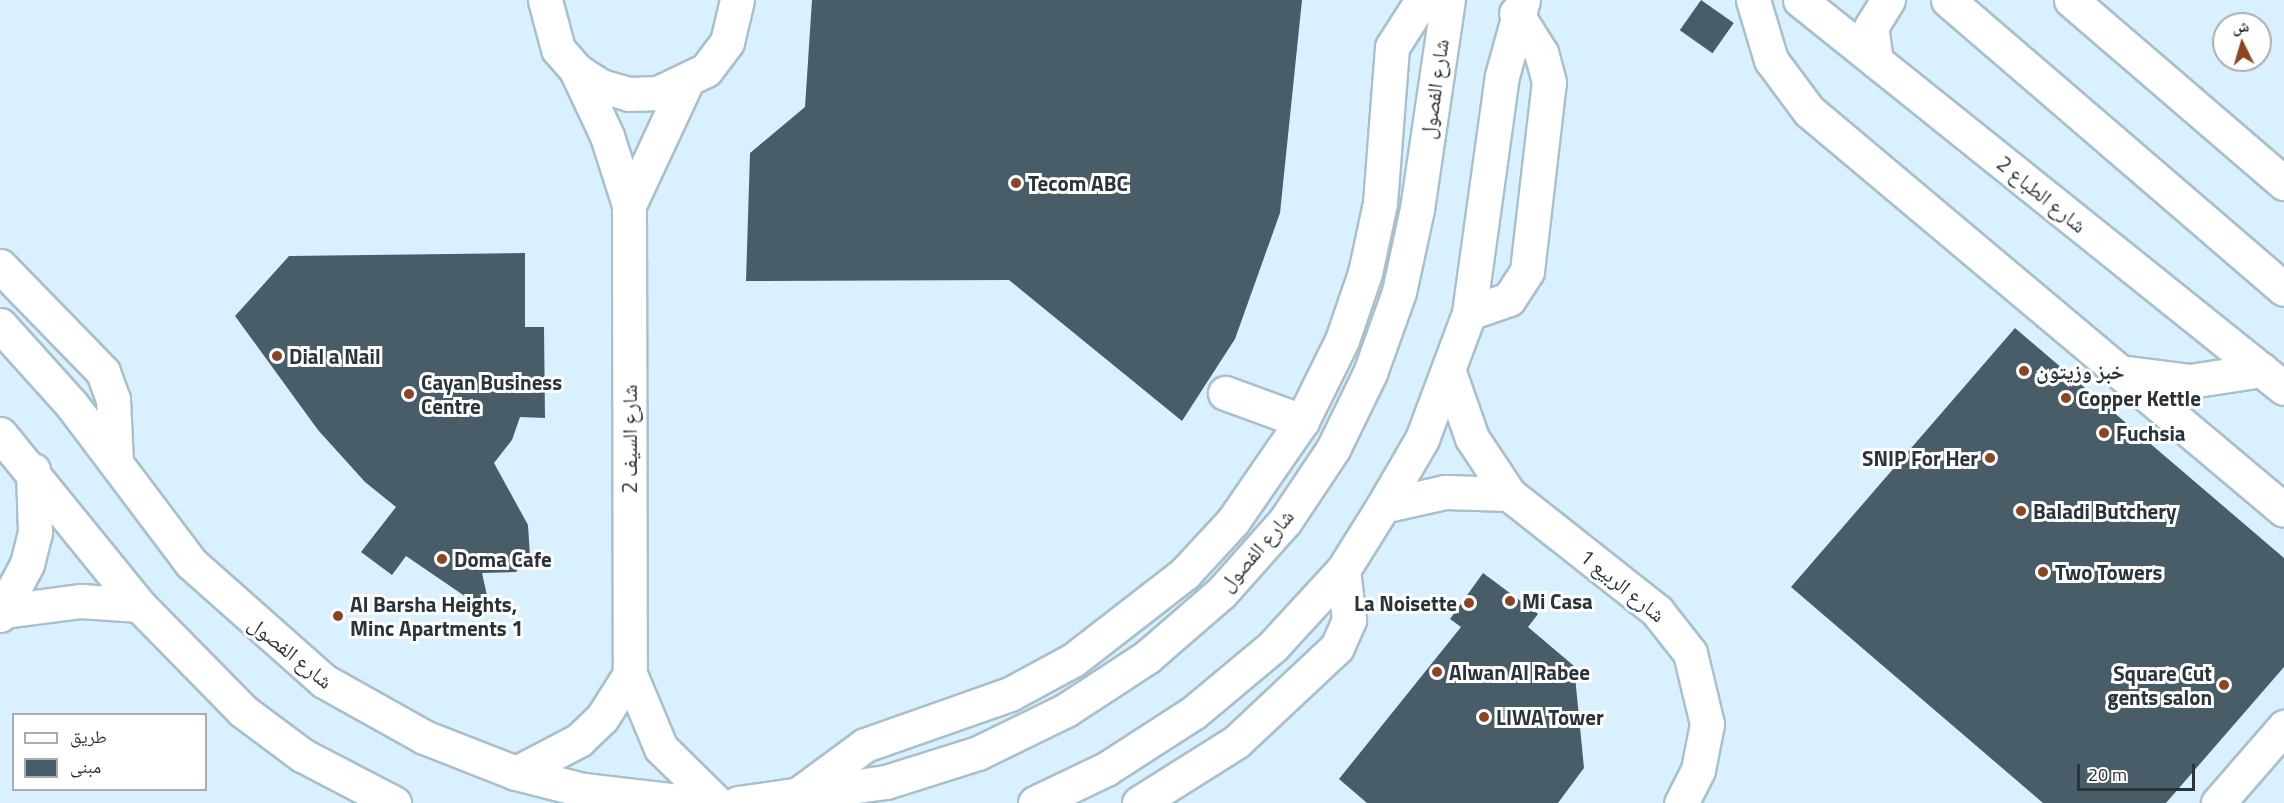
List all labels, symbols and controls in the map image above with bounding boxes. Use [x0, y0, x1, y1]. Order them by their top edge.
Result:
north arrow [2212, 12, 2272, 72]
text: ش [2231, 13, 2250, 39]
street label: شارع الفصول [1415, 37, 1453, 141]
street label: شارع الطباع 2 [1992, 150, 2092, 238]
place label: Tecom ABC [1028, 170, 1128, 196]
marker: Tecom ABC [1009, 176, 1023, 190]
place label: Dial a Nail [289, 343, 381, 369]
marker: Dial a Nail [270, 349, 284, 363]
place label: خبز وزيتون [2036, 358, 2125, 384]
marker: خبز وزيتون [2017, 364, 2031, 378]
place label: Cayan Business Centre [421, 369, 562, 419]
street label: شارع السيف 2 [616, 384, 642, 494]
place label: Copper Kettle [2078, 385, 2201, 411]
marker: Cayan Business Centre [402, 387, 416, 401]
marker: Copper Kettle [2059, 391, 2073, 405]
place label: Fuchsia [2116, 420, 2186, 446]
marker: Fuchsia [2097, 426, 2111, 440]
place label: SNIP For Her [1862, 445, 1978, 471]
marker: SNIP For Her [1983, 451, 1997, 465]
place label: Baladi Butchery [2033, 498, 2177, 524]
street label: شارع الفصول [1213, 504, 1299, 596]
marker: Baladi Butchery [2014, 504, 2028, 518]
street label: شارع الربيع 1 [1575, 543, 1671, 627]
place label: Doma Cafe [454, 546, 552, 572]
marker: Doma Cafe [435, 552, 449, 566]
place label: Two Towers [2055, 559, 2162, 585]
marker: Two Towers [2036, 565, 2050, 579]
place label: Mi Casa [1522, 588, 1593, 614]
place label: La Noisette [1354, 590, 1457, 616]
place label: Al Barsha Heights, Minc Apartments 1 [350, 591, 523, 641]
marker: Mi Casa [1503, 594, 1517, 608]
marker: La Noisette [1462, 596, 1476, 610]
marker: Al Barsha Heights, Minc Apartments 1 [331, 609, 345, 623]
street label: شارع الفصول [244, 610, 338, 694]
place label: Alwan Al Rabee [1449, 659, 1590, 685]
place label: Square Cut gents salon [2107, 660, 2212, 710]
marker: Alwan Al Rabee [1430, 665, 1444, 679]
marker: Square Cut gents salon [2217, 678, 2231, 692]
place label: LIWA Tower [1496, 704, 1604, 730]
marker: LIWA Tower [1477, 710, 1491, 724]
legend [12, 713, 207, 791]
text: طريق [70, 723, 107, 750]
scale bar [2080, 752, 2198, 790]
text: مبنى [70, 753, 101, 780]
text: 20 m [2088, 761, 2127, 788]

